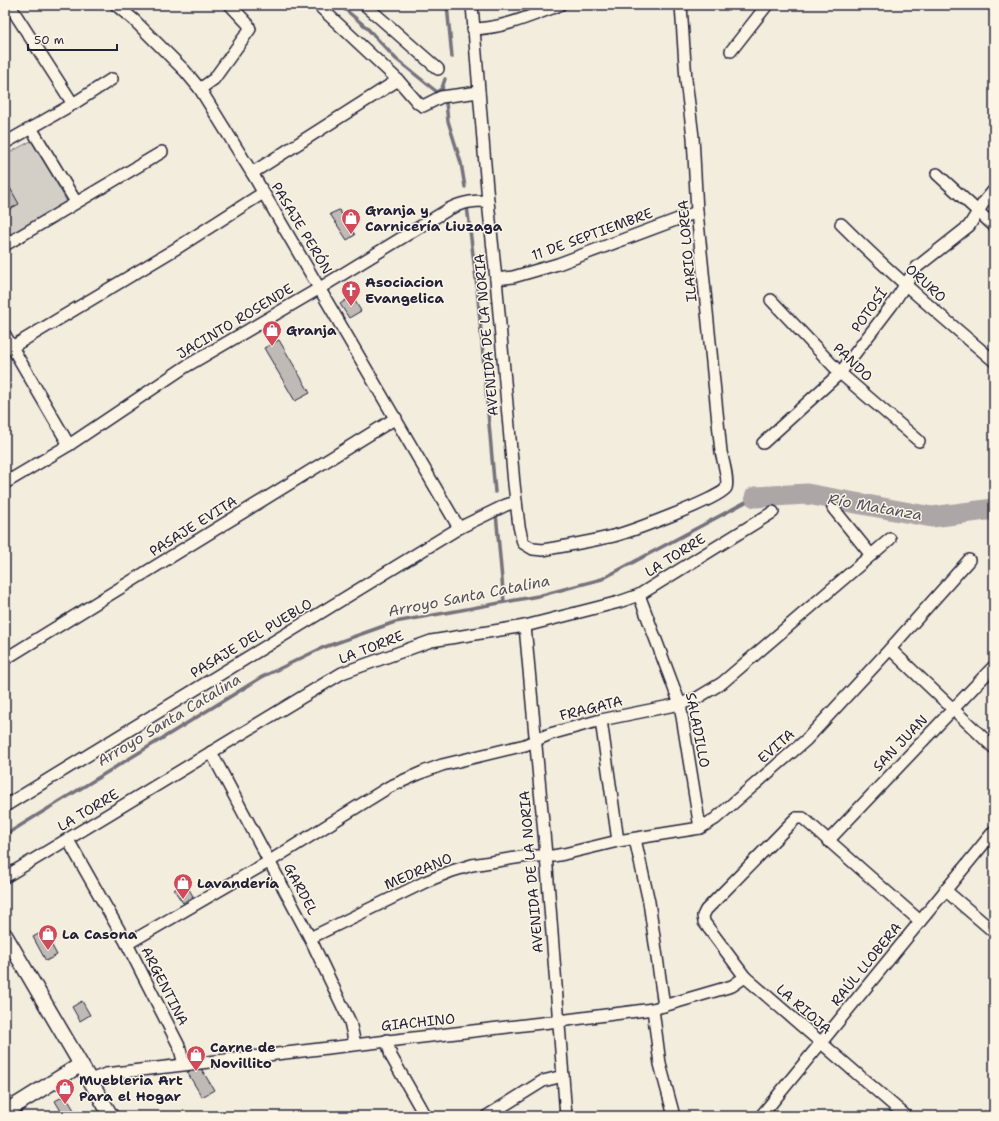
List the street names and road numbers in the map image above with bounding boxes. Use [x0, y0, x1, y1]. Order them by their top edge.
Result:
street label: PASAJE PERÓN [268, 179, 336, 277]
street label: ILARIO LOREA [674, 199, 700, 303]
street label: 11 DE SEPTIEMBRE [529, 204, 655, 264]
street label: AVENIDA DE LA NORIA [470, 253, 502, 417]
street label: ORURO [902, 260, 950, 306]
street label: JACINTO ROSENDE [174, 279, 297, 363]
street label: POTOSÍ [847, 284, 891, 336]
street label: PANDO [830, 339, 876, 385]
street label: PASAJE EVITA [146, 492, 240, 560]
street label: LA TORRE [641, 529, 709, 581]
street label: PASAJE DEL PUEBLO [187, 594, 315, 682]
street label: LA TORRE [336, 626, 406, 668]
street label: SALADILLO [682, 691, 714, 769]
street label: FRAGATA [558, 692, 624, 724]
street label: SAN JUAN [869, 711, 931, 775]
street label: EVITA [754, 725, 798, 767]
street label: LA TORRE [54, 785, 122, 835]
street label: AVENIDA DE LA NORIA [515, 790, 547, 954]
street label: MEDRANO [381, 849, 455, 893]
street label: GARDEL [280, 860, 322, 918]
street label: RAÚL LLOBERA [827, 918, 905, 1010]
street label: ARGENTINA [137, 944, 193, 1028]
street label: LA RIOJA [773, 980, 835, 1038]
street label: GIACHINO [380, 1009, 456, 1035]

